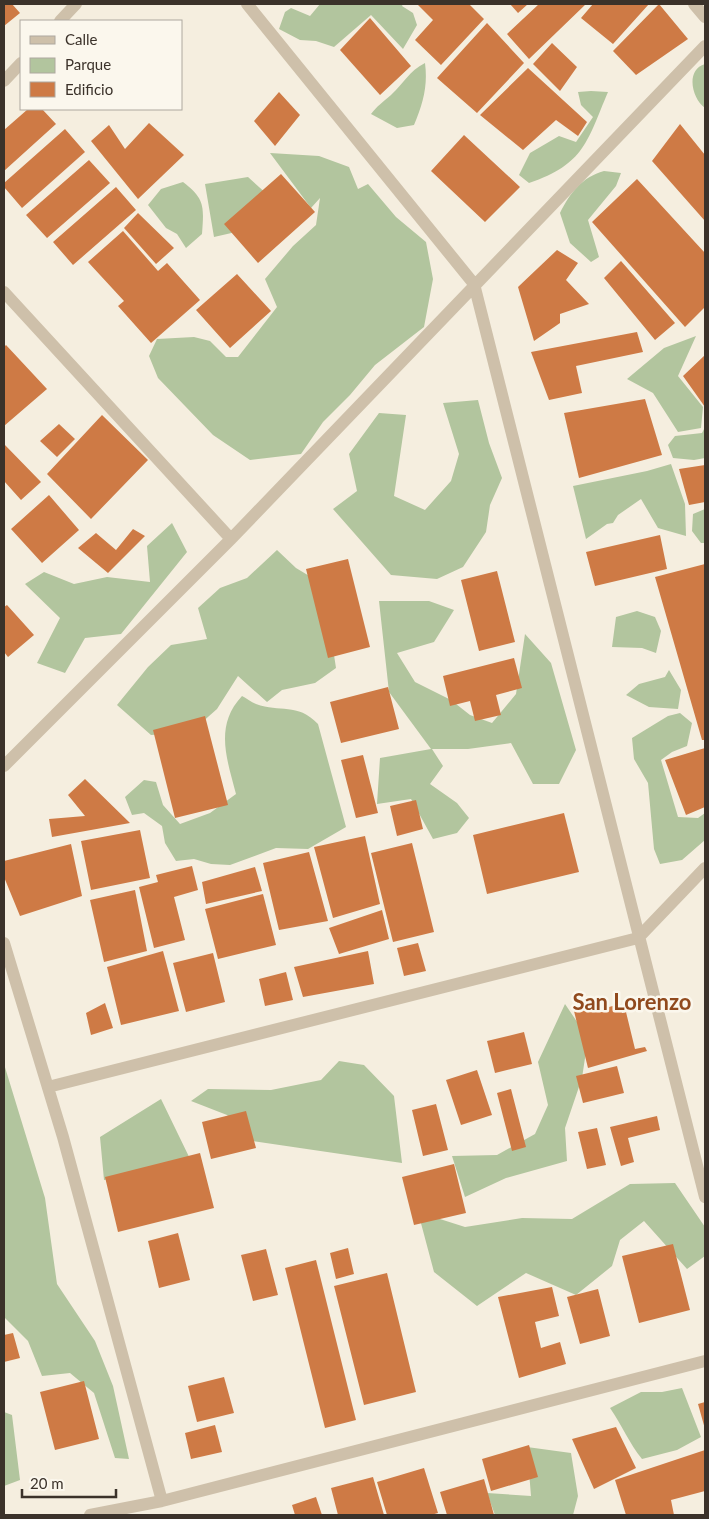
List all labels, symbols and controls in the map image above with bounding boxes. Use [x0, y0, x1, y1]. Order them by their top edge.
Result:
legend [20, 20, 182, 110]
text: Calle [65, 30, 98, 48]
text: Parque [65, 55, 111, 73]
text: Edificio [65, 80, 113, 98]
district label: San Lorenzo [573, 988, 691, 1015]
scale bar [22, 1466, 116, 1498]
text: 20 m [30, 1474, 64, 1492]

